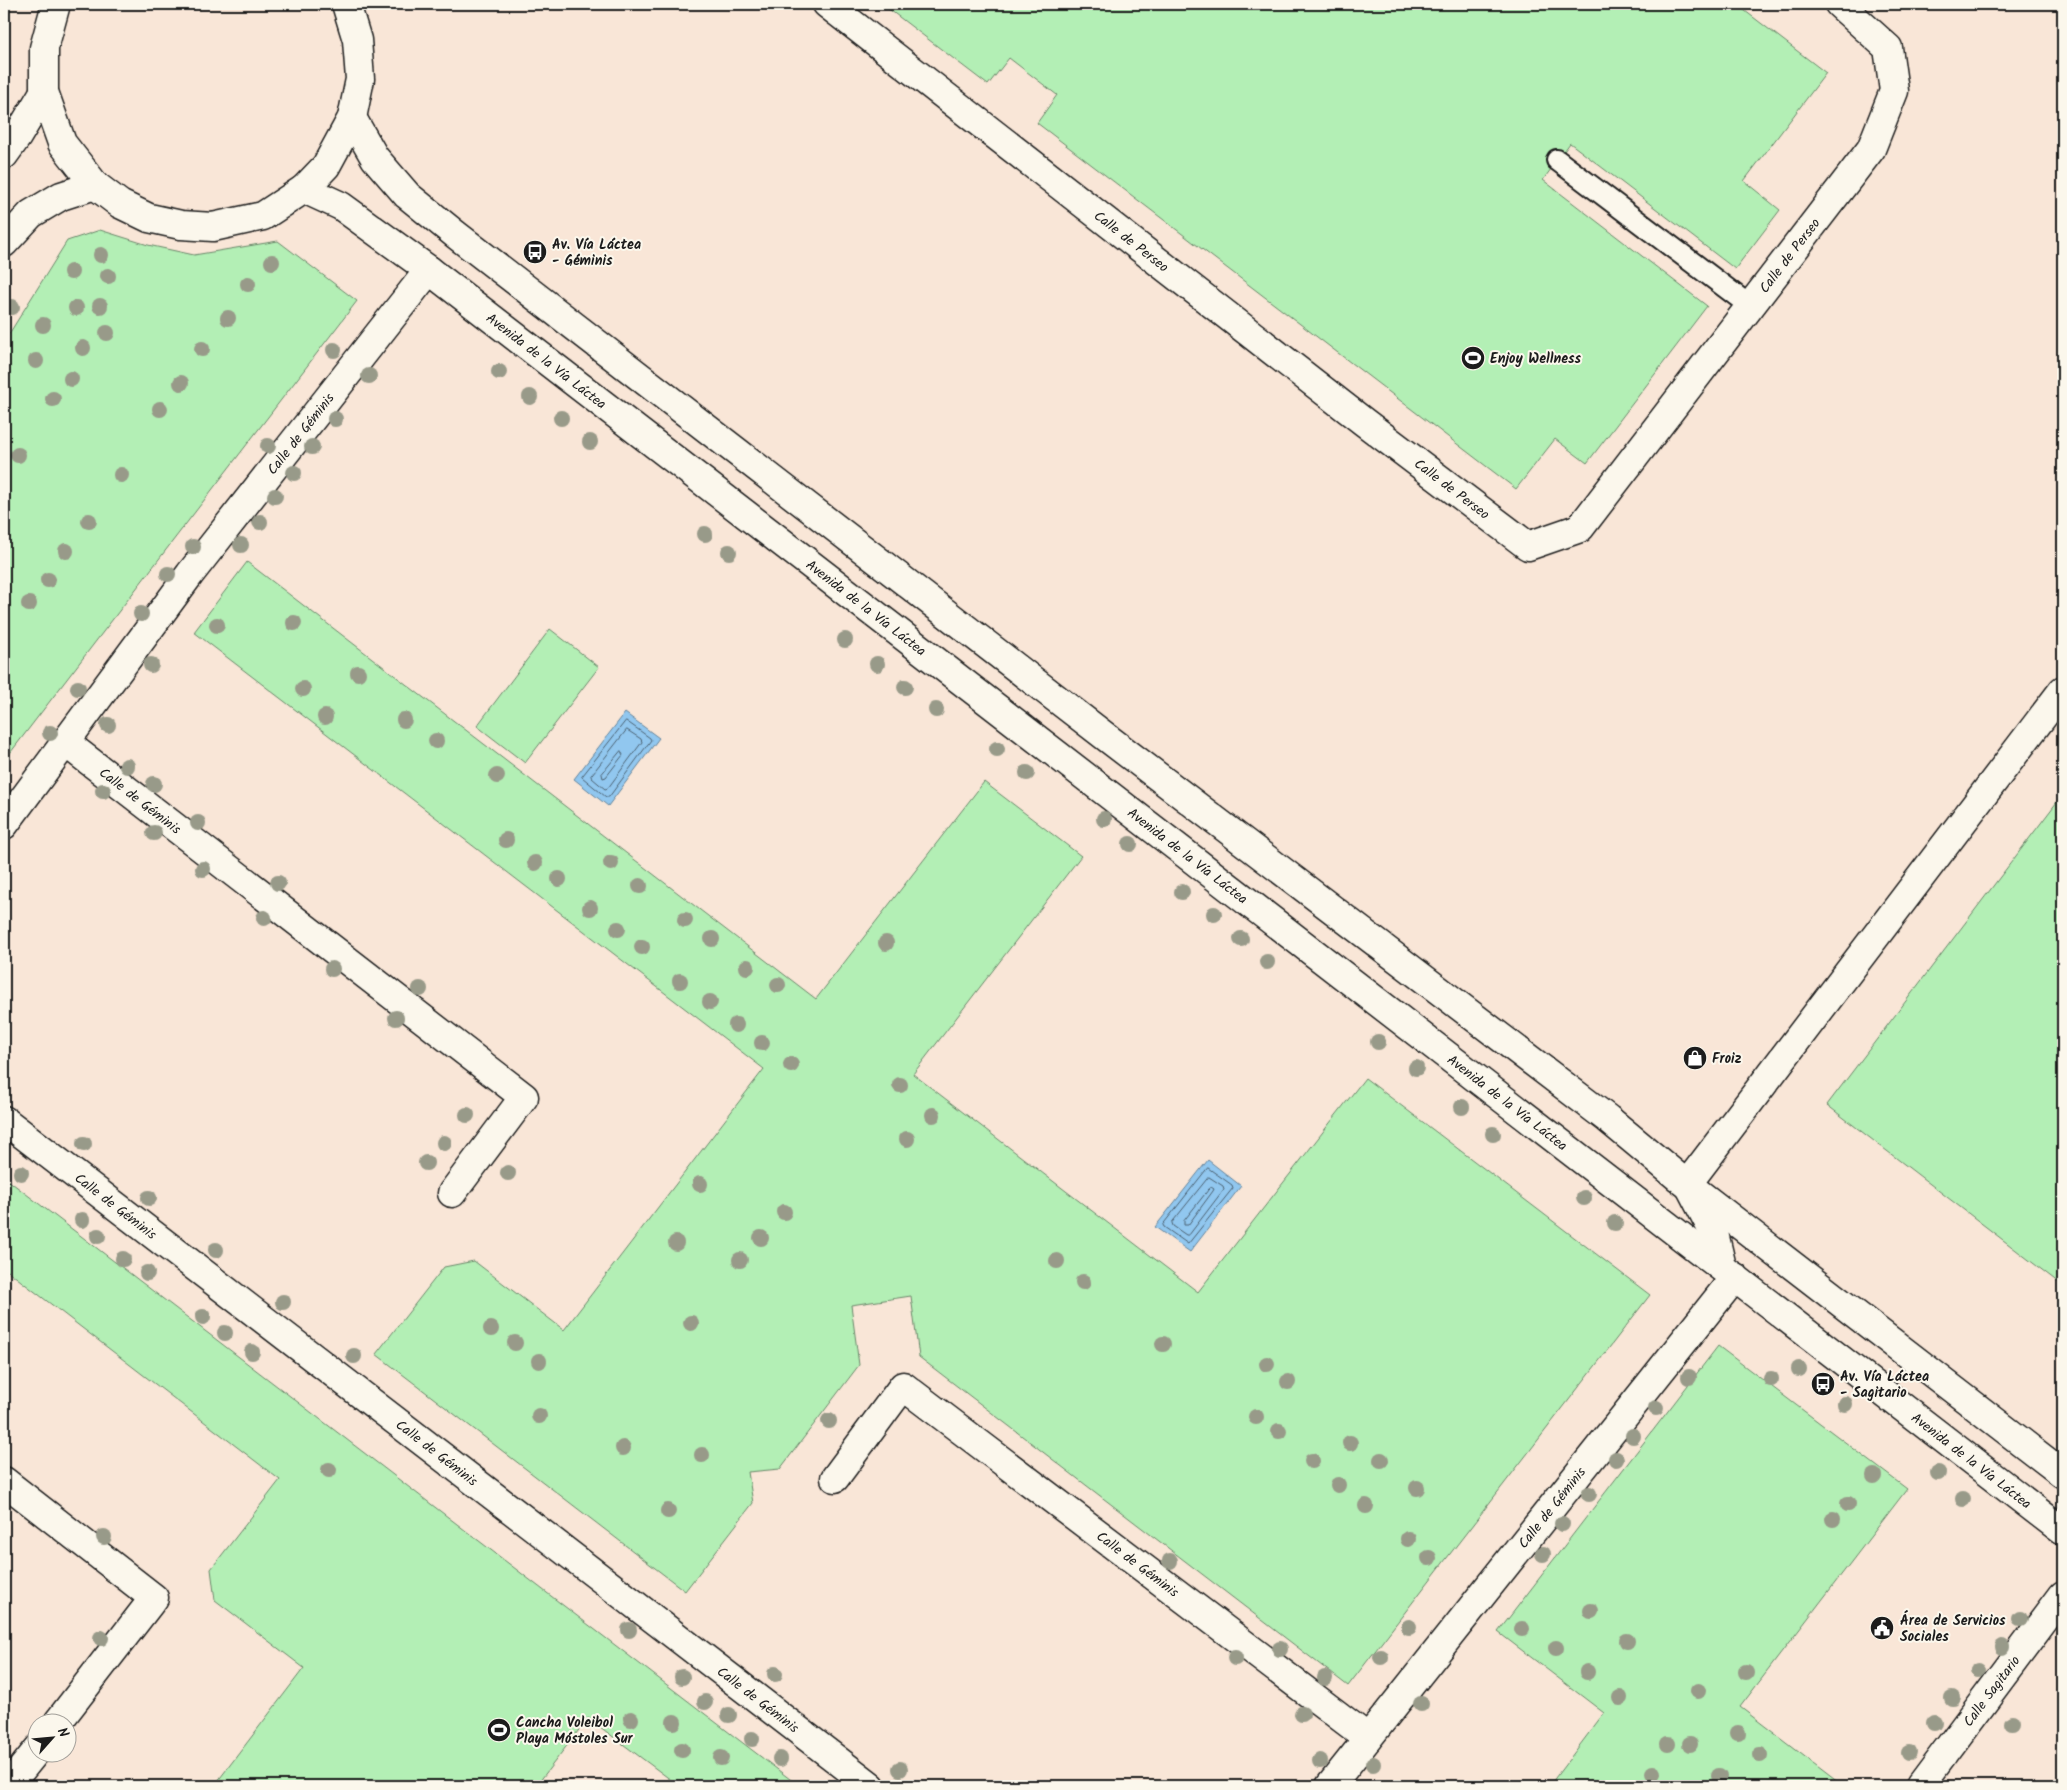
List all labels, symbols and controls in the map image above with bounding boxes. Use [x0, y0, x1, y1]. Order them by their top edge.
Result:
street label: Calle de Perseo [1089, 206, 1173, 278]
street label: Calle de Perseo [1754, 214, 1826, 298]
place label: Av. Vía Láctea - Géminis [552, 234, 641, 272]
bus stop icon: Av. Vía Láctea - Géminis [522, 239, 548, 265]
street label: Avenida de la Vía Láctea [481, 308, 611, 415]
sports icon: Enjoy Wellness [1460, 345, 1486, 371]
place label: Enjoy Wellness [1490, 348, 1582, 370]
street label: Calle de Géminis [262, 389, 340, 480]
street label: Calle de Perseo [1409, 454, 1494, 525]
street label: Avenida de la Vía Láctea [801, 555, 931, 662]
street label: Calle de Géminis [94, 762, 186, 840]
street label: Avenida de la Vía Láctea [1122, 803, 1252, 910]
shop icon: Froiz [1682, 1045, 1708, 1071]
place label: Froiz [1712, 1048, 1742, 1070]
street label: Avenida de la Vía Láctea [1442, 1050, 1572, 1157]
street label: Calle de Géminis [69, 1168, 161, 1245]
place label: Av. Vía Láctea - Sagitario [1840, 1366, 1929, 1404]
bus stop icon: Av. Vía Láctea - Sagitario [1810, 1371, 1836, 1397]
street label: Avenida de la Vía Láctea [1906, 1408, 2036, 1515]
street label: Calle de Géminis [391, 1415, 482, 1492]
street label: Calle de Géminis [1513, 1463, 1592, 1554]
street label: Calle de Géminis [1091, 1526, 1183, 1603]
place label: Área de Servicios Sociales [1900, 1610, 2006, 1648]
public building icon: Área de Servicios Sociales [1869, 1615, 1895, 1641]
street label: Calle Sagitario [1958, 1651, 2026, 1732]
street label: Calle de Géminis [712, 1661, 803, 1739]
north arrow [28, 1712, 78, 1762]
place label: Cancha Voleibol Playa Móstoles Sur [516, 1712, 634, 1750]
sports icon: Cancha Voleibol Playa Móstoles Sur [486, 1717, 512, 1743]
text: N [51, 1724, 75, 1742]

